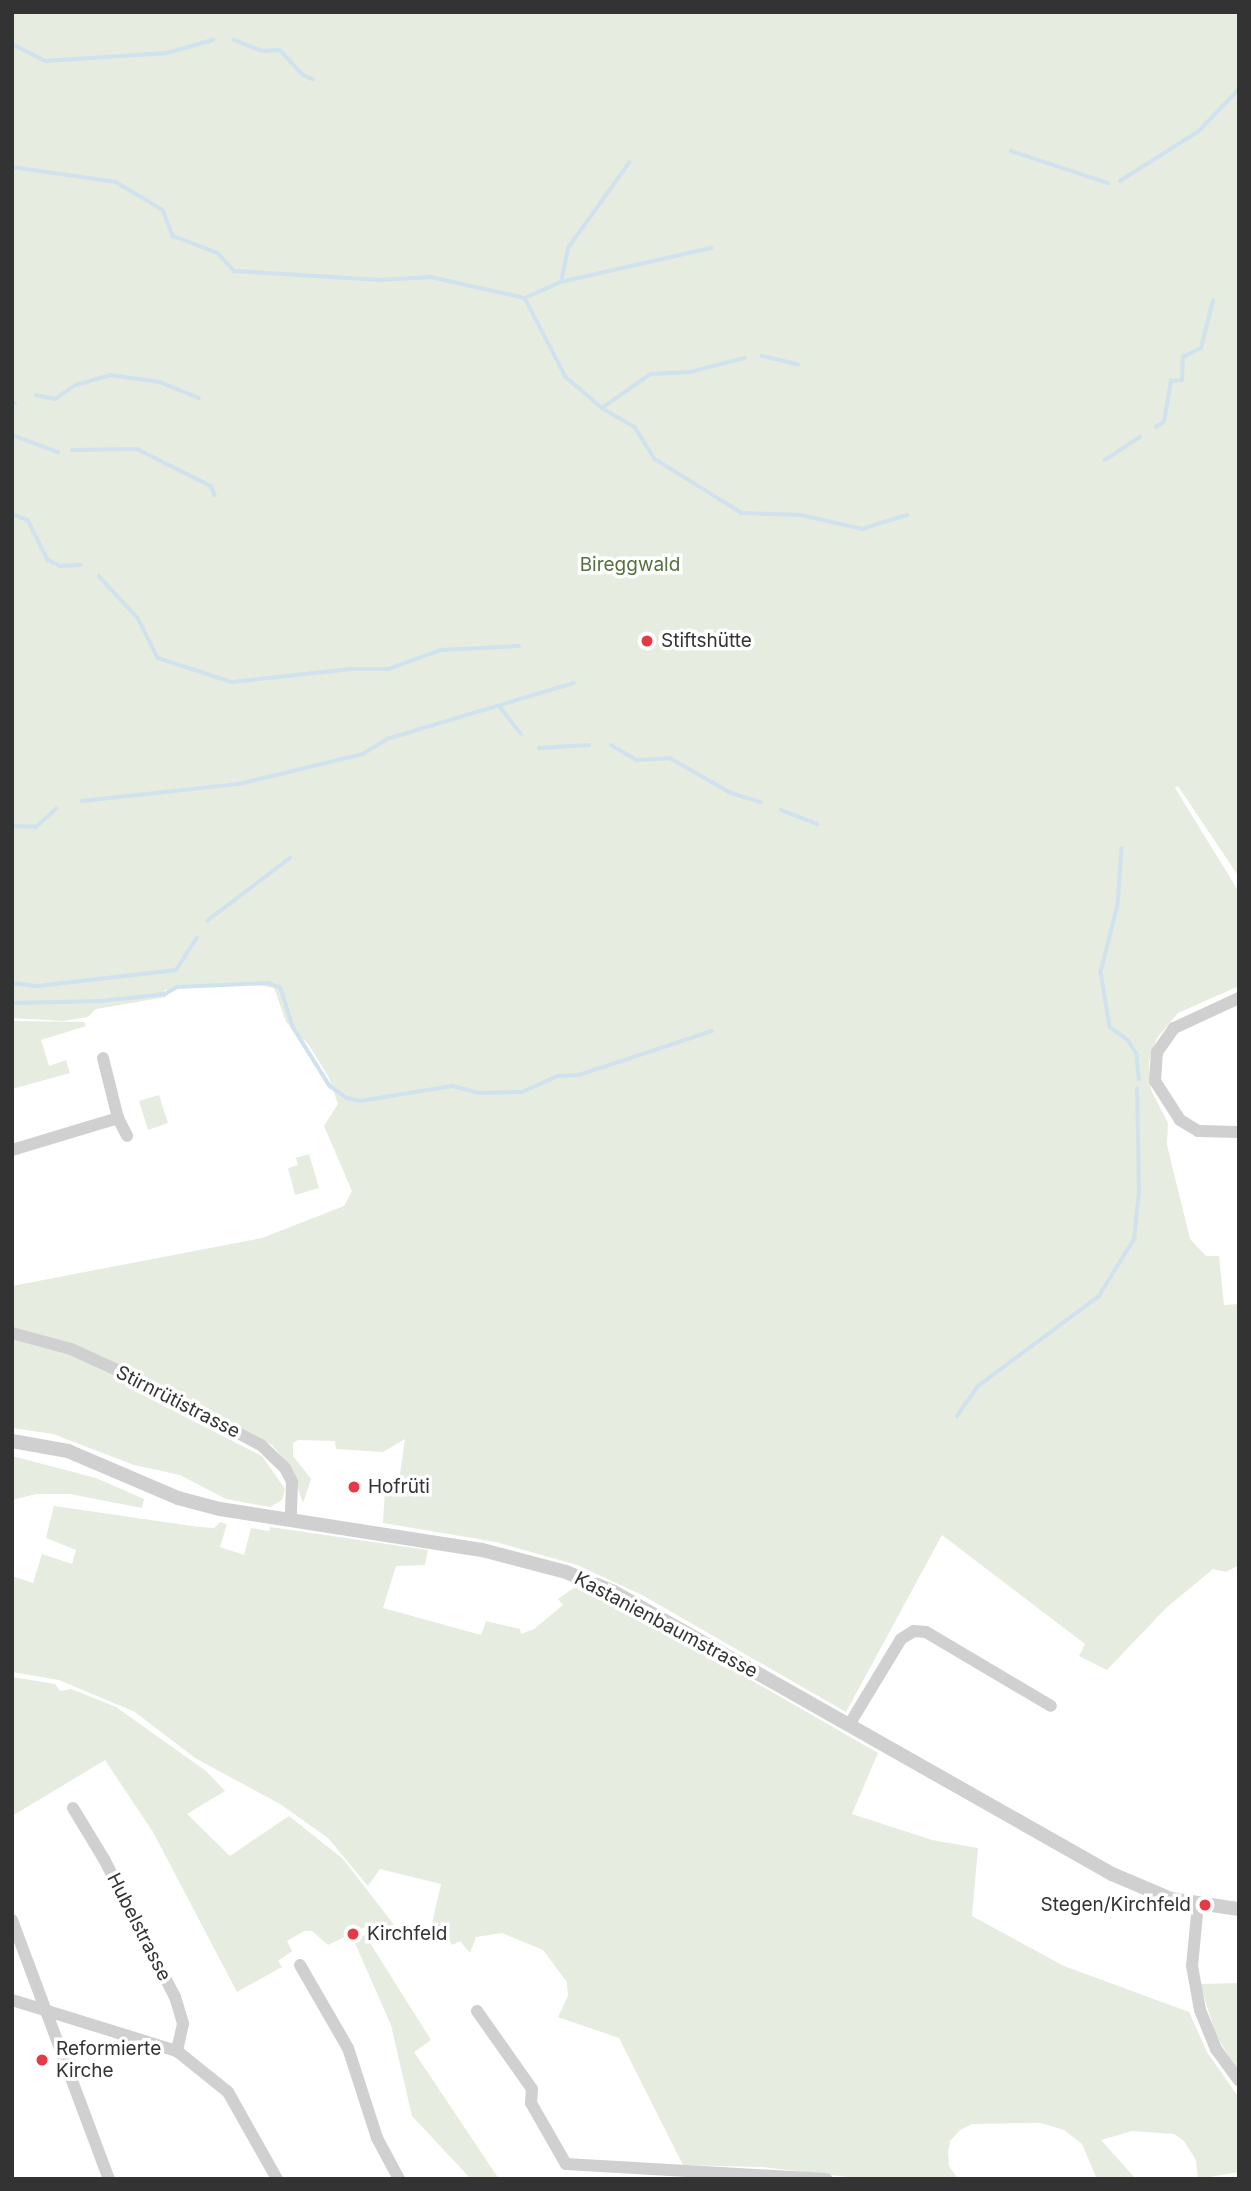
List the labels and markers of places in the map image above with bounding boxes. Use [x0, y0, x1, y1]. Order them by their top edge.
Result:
place label: Stiftshütte [661, 630, 752, 652]
marker: Stiftshütte [639, 633, 655, 649]
place label: Hofrüti [368, 1476, 430, 1498]
marker: Hofrüti [346, 1479, 362, 1495]
place label: Stegen/Kirchfeld [1041, 1894, 1191, 1916]
marker: Stegen/Kirchfeld [1197, 1897, 1213, 1913]
place label: Kirchfeld [367, 1923, 447, 1945]
marker: Kirchfeld [345, 1926, 361, 1942]
place label: Reformierte Kirche [56, 2038, 161, 2082]
marker: Reformierte Kirche [34, 2052, 50, 2068]

